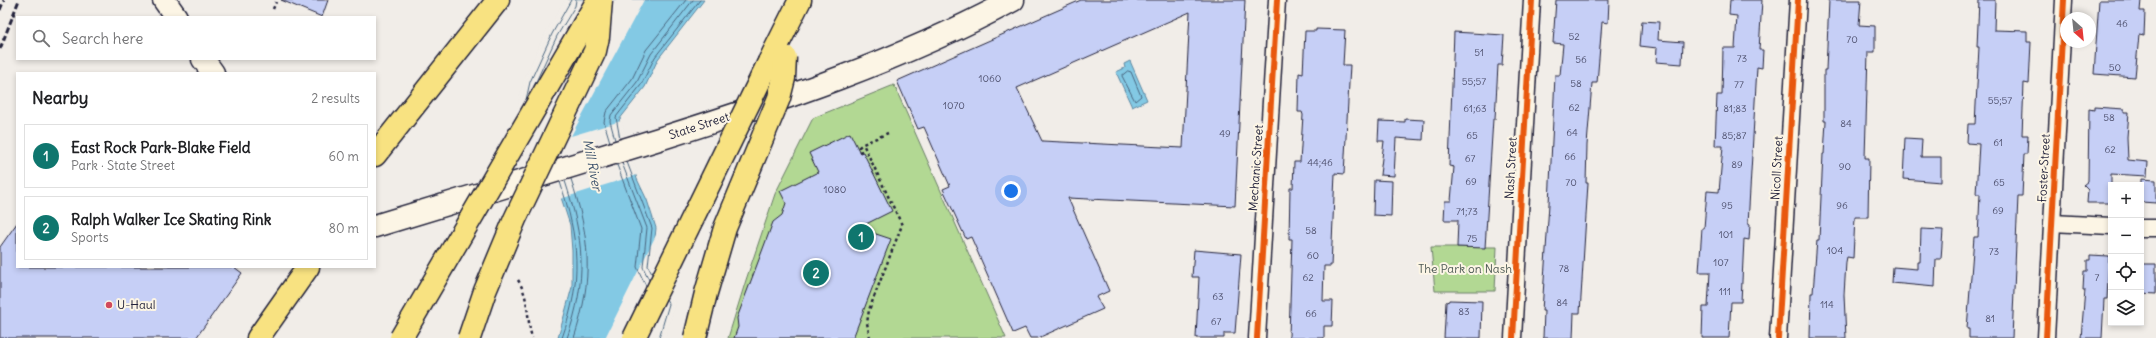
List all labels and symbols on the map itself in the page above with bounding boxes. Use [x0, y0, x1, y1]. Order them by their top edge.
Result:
north arrow [2060, 12, 2096, 48]
house number: 46 [2116, 17, 2128, 30]
house number: 52 [1568, 30, 1580, 43]
house number: 70 [1846, 33, 1858, 46]
house number: 51 [1474, 46, 1484, 59]
house number: 73 [1737, 52, 1748, 65]
house number: 56 [1575, 53, 1587, 66]
house number: 50 [2109, 61, 2121, 74]
house number: 1060 [979, 72, 1001, 85]
house number: 55;57 [1462, 75, 1486, 88]
house number: 58 [1570, 77, 1582, 90]
house number: 77 [1734, 78, 1744, 91]
house number: 55;57 [1988, 94, 2012, 107]
house number: 1070 [943, 99, 965, 112]
house number: 62 [1568, 101, 1580, 114]
house number: 61;63 [1463, 102, 1487, 115]
house number: 81;83 [1723, 102, 1747, 115]
street label: State Street [667, 109, 731, 142]
house number: 58 [2103, 111, 2115, 124]
house number: 84 [1840, 117, 1852, 130]
street label: Mechanic Street [1245, 124, 1266, 212]
house number: 64 [1566, 126, 1578, 139]
house number: 49 [1219, 127, 1231, 140]
house number: 65 [1466, 129, 1478, 142]
house number: 85;87 [1722, 129, 1746, 142]
street label: Foster Street [2034, 133, 2053, 203]
street label: Nash Street [1501, 136, 1520, 199]
street label: Nicoll Street [1767, 136, 1786, 200]
house number: 61 [1993, 136, 2003, 149]
water label: Mill River [579, 138, 606, 194]
house number: 62 [2104, 143, 2116, 156]
house number: 66 [1564, 150, 1576, 163]
house number: 67 [1465, 152, 1475, 165]
house number: 44;46 [1307, 156, 1333, 169]
house number: 89 [1731, 158, 1743, 171]
house number: 90 [1839, 160, 1851, 173]
house number: 69 [1465, 175, 1477, 188]
house number: 70 [1565, 176, 1577, 189]
house number: 65 [1993, 176, 2005, 189]
your location [1001, 181, 1021, 201]
house number: 1080 [824, 183, 846, 196]
house number: 95 [1721, 199, 1733, 212]
house number: 96 [1836, 199, 1848, 212]
house number: 69 [1992, 204, 2004, 217]
house number: 71;73 [1456, 205, 1478, 218]
pin: 1 [848, 222, 874, 252]
house number: 58 [1305, 224, 1317, 237]
house number: 101 [1719, 228, 1733, 241]
house number: 75 [1467, 232, 1478, 245]
house number: 104 [1827, 244, 1843, 257]
house number: 73 [1989, 245, 2000, 258]
house number: 60 [1307, 249, 1319, 262]
house number: 107 [1713, 256, 1729, 269]
pin: 2 [803, 258, 829, 288]
park label: The Park on Nash [1418, 261, 1512, 276]
house number: 78 [1559, 262, 1570, 275]
house number: 62 [1302, 271, 1314, 284]
house number: 7 [2095, 271, 2100, 284]
house number: 111 [1719, 285, 1731, 298]
house number: 63 [1212, 290, 1224, 303]
house number: 84 [1556, 296, 1568, 309]
place label: U-Haul [117, 297, 155, 312]
house number: 114 [1820, 298, 1834, 311]
marker: U-Haul [104, 300, 114, 310]
house number: 83 [1458, 305, 1470, 318]
house number: 66 [1305, 307, 1317, 320]
house number: 81 [1985, 312, 1995, 325]
house number: 67 [1211, 315, 1221, 328]

